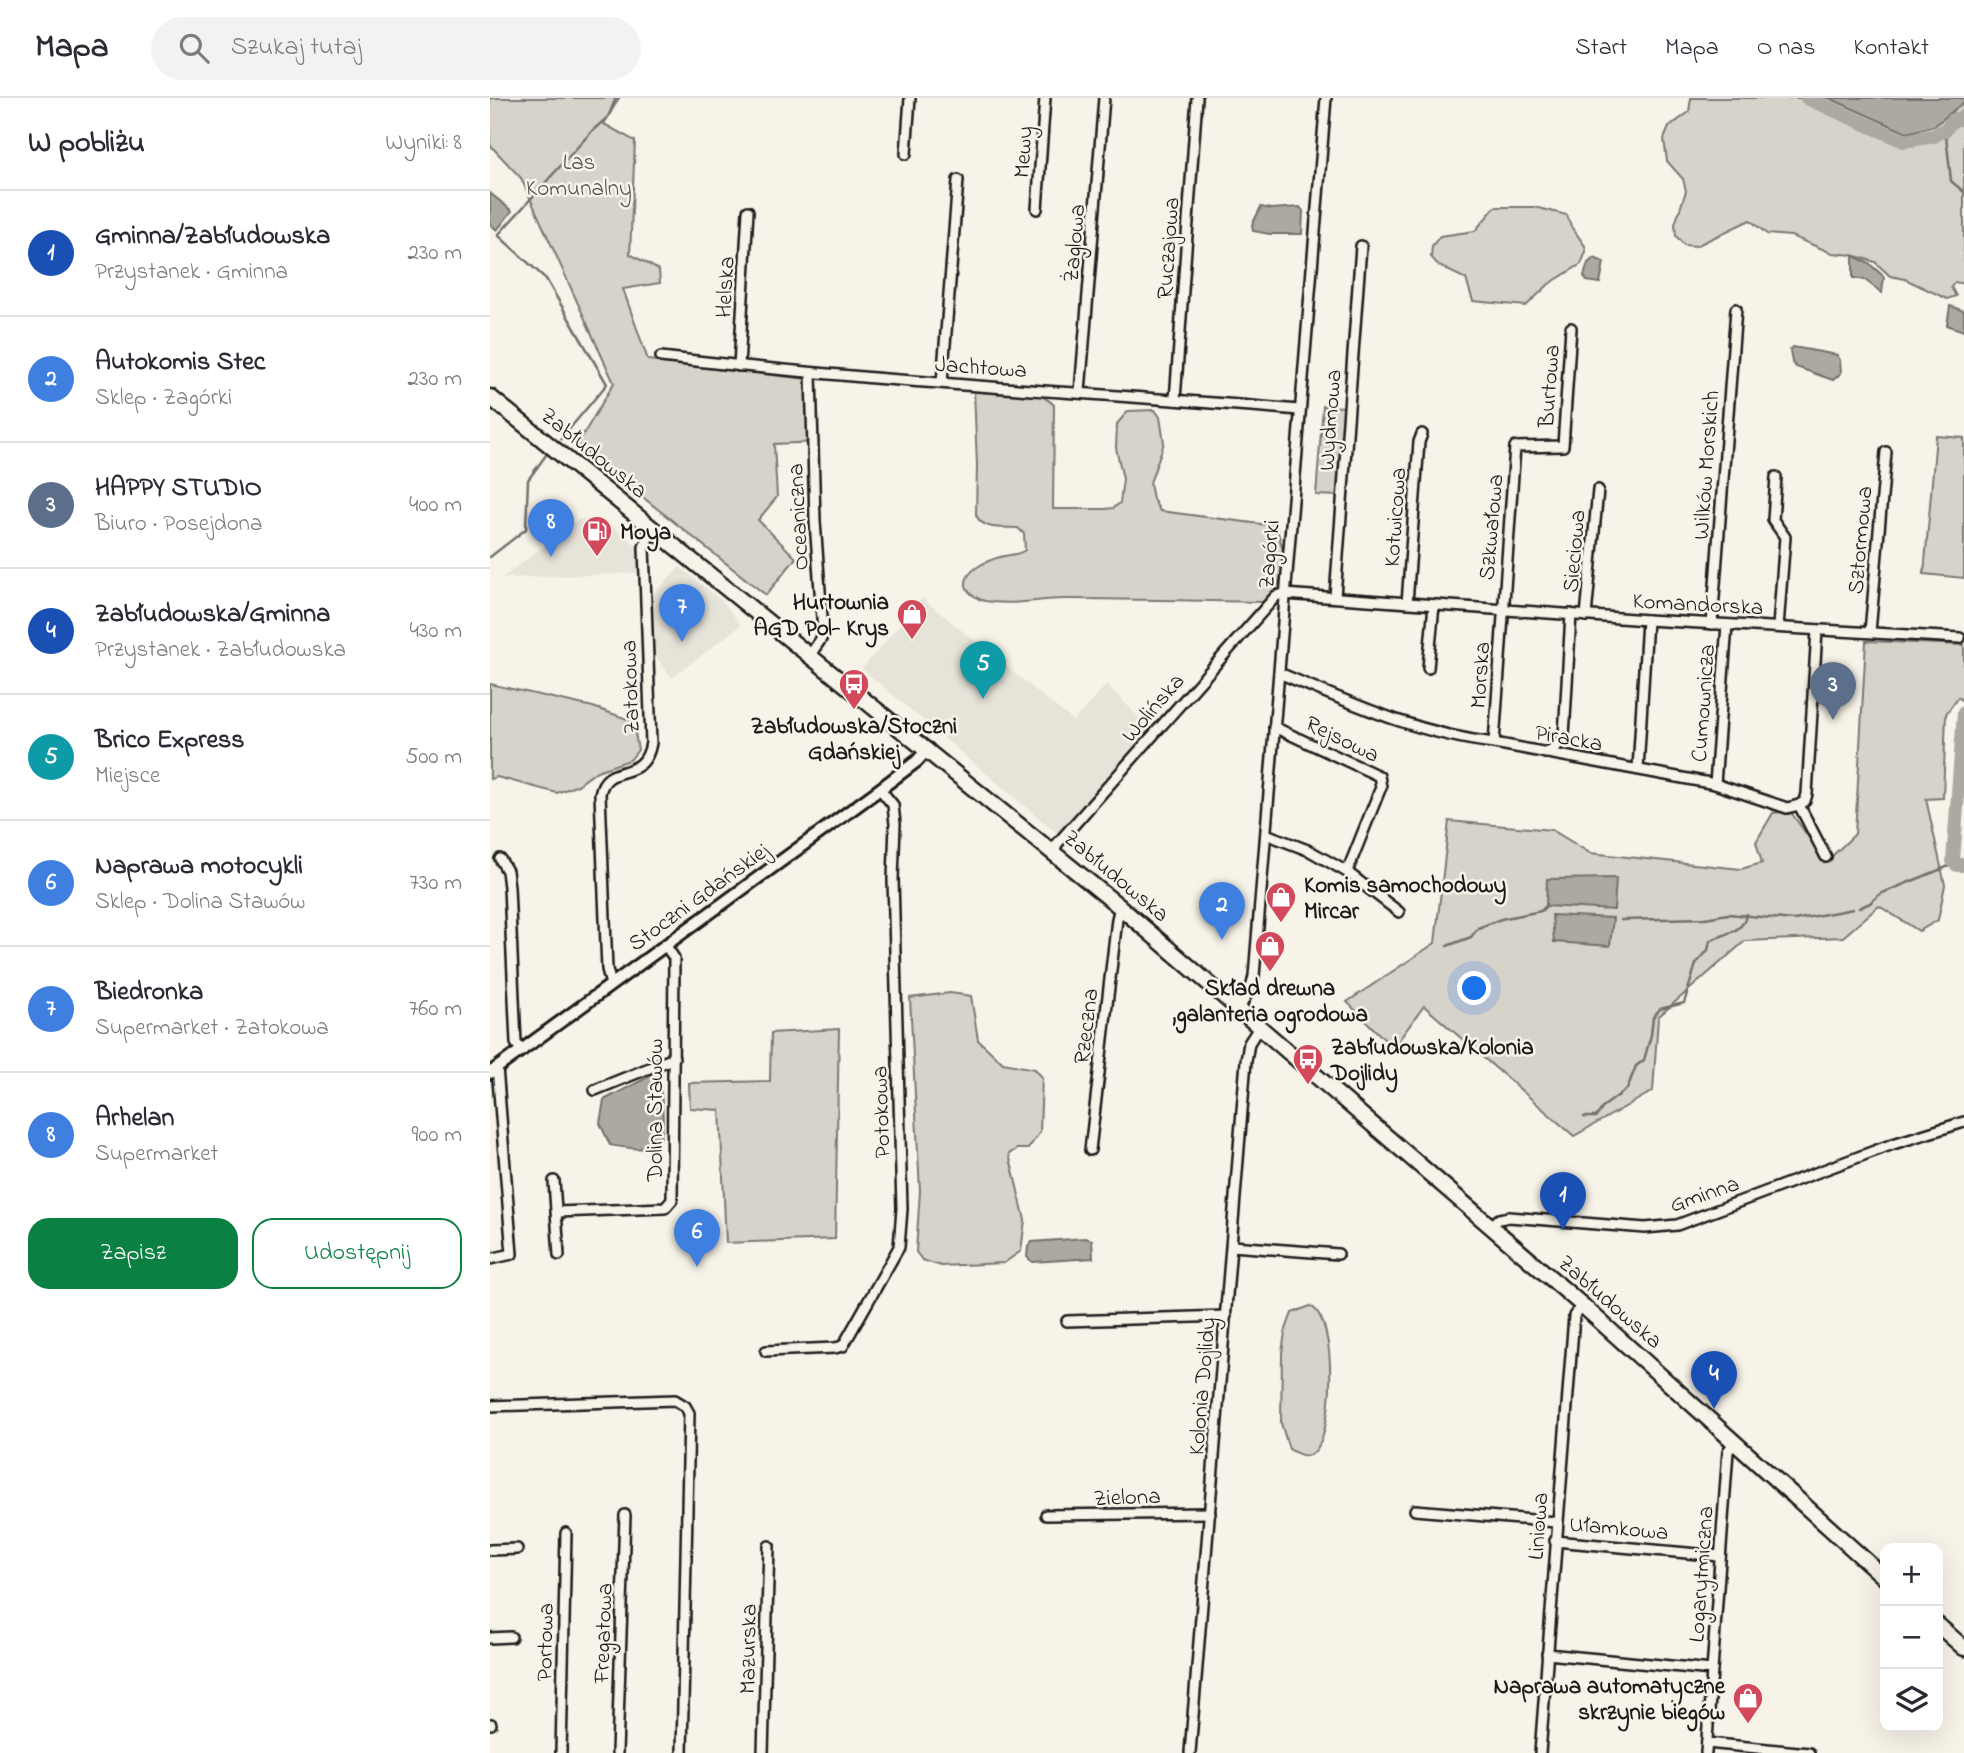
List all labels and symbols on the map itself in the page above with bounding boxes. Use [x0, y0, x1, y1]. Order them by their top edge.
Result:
street label: Mewy [1006, 125, 1045, 179]
park label: Las Komunalny [526, 147, 632, 208]
street label: Ruczajowa [1149, 196, 1190, 300]
street label: Żaglowa [1056, 203, 1096, 284]
street label: Helska [708, 255, 745, 319]
street label: Burtowa [1531, 344, 1570, 430]
street label: Jachtowa [934, 349, 1028, 388]
street label: Wydmowa [1311, 368, 1353, 472]
street label: Wilków Morskich [1686, 389, 1729, 541]
street label: Zabłudowska [533, 400, 654, 507]
street label: Oceaniczna [780, 463, 819, 571]
street label: Kotwicowa [1377, 466, 1416, 568]
street label: Szkwałowa [1471, 473, 1514, 582]
street label: Sztormowa [1840, 485, 1883, 596]
pin: 8 [528, 499, 574, 557]
street label: Sieciowa [1555, 508, 1596, 594]
fuel station icon: Moya [580, 514, 614, 558]
place label: Moya [620, 517, 671, 552]
street label: Zagórki [1251, 518, 1291, 590]
pin: 7 [659, 584, 705, 642]
street label: Komandorska [1632, 586, 1764, 625]
place label: Hurtownia AGD Pol- Krys [754, 587, 889, 648]
shop icon: Hurtownia AGD Pol- Krys [895, 597, 929, 641]
street label: Zatokowa [613, 639, 650, 734]
street label: Morska [1463, 640, 1500, 710]
pin: 5 [960, 641, 1006, 699]
street label: Cumownicza [1684, 643, 1725, 763]
pin: 3 [1810, 662, 1856, 720]
bus stop icon: Zabłudowska/Stoczni Gdańskiej [837, 667, 871, 711]
street label: Wolińska [1114, 667, 1193, 751]
street label: Rejsowa [1299, 708, 1385, 772]
place label: Zabłudowska/Stoczni Gdańskiej [751, 711, 957, 770]
street label: Piracka [1532, 717, 1605, 762]
street label: Zabłudowska [1055, 823, 1176, 931]
street label: Stoczni Gdańskiej [622, 835, 778, 961]
place label: Komis samochodowy Mircar [1304, 870, 1507, 929]
shop icon: Komis samochodowy Mircar [1264, 880, 1298, 924]
pin: 2 [1199, 882, 1245, 940]
shop icon: Skład drewna ,galanteria ogrodowa [1253, 929, 1287, 973]
your location [1457, 971, 1491, 1005]
place label: Skład drewna ,galanteria ogrodowa [1172, 973, 1368, 1034]
street label: Rzeczna [1066, 986, 1109, 1066]
place label: Zabłudowska/Kolonia Dojlidy [1330, 1032, 1534, 1093]
street label: Dolina Stawów [640, 1039, 673, 1182]
bus stop icon: Zabłudowska/Kolonia Dojlidy [1291, 1042, 1325, 1086]
street label: Potokowa [864, 1065, 901, 1159]
street label: Gminna [1666, 1168, 1744, 1223]
pin: 1 [1540, 1172, 1586, 1230]
pin: 6 [674, 1209, 720, 1267]
street label: Zabłudowska [1550, 1248, 1669, 1358]
street label: Kolonia Dojlidy [1181, 1316, 1228, 1457]
pin: 4 [1691, 1351, 1737, 1409]
street label: Zielona [1093, 1481, 1161, 1516]
street label: Liniowa [1521, 1491, 1558, 1561]
street label: Logarytmiczna [1681, 1505, 1726, 1644]
street label: Ułamkowa [1568, 1509, 1670, 1550]
street label: Fregatowa [586, 1582, 624, 1685]
street label: Portowa [529, 1603, 564, 1681]
street label: Mazurska [732, 1604, 767, 1695]
place label: Naprawa automatyczne skrzynie biegów [1494, 1671, 1726, 1732]
shop icon: Naprawa automatyczne skrzynie biegów [1731, 1681, 1765, 1725]

